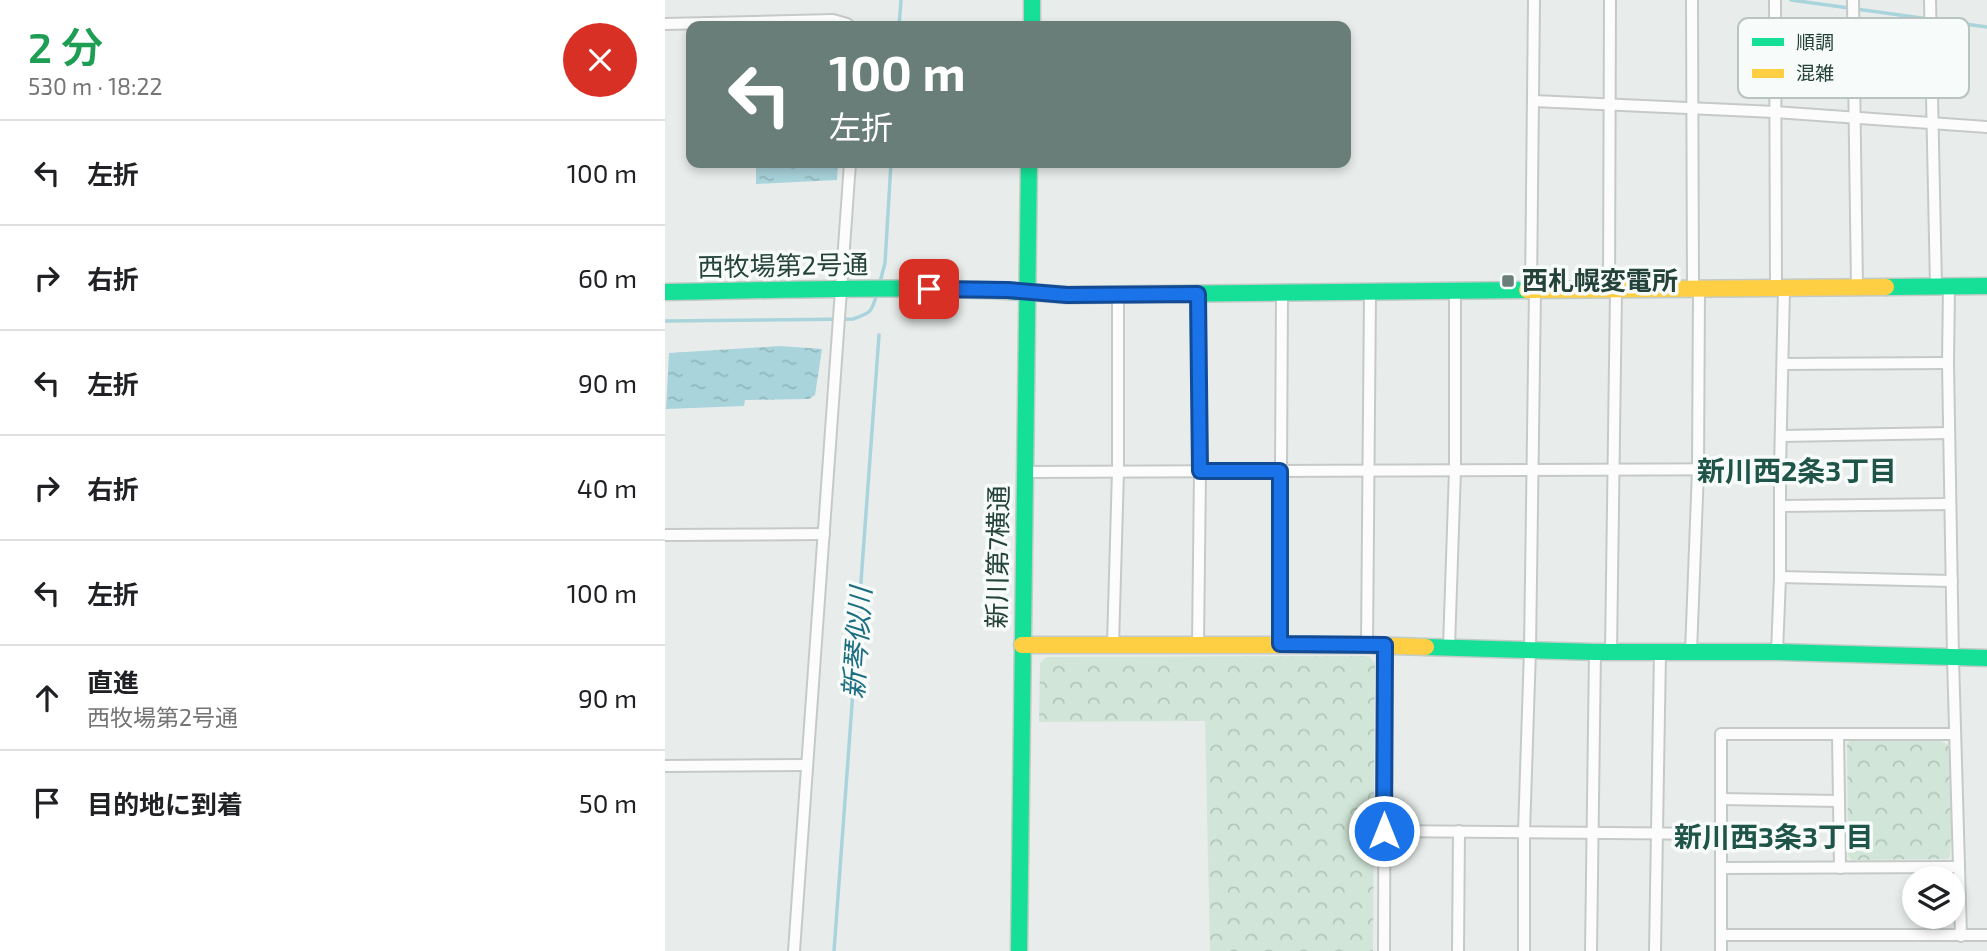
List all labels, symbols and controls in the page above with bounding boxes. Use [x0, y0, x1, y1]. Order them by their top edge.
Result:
legend [1738, 18, 1969, 98]
text: 2 分 [28, 21, 103, 71]
button: close [563, 23, 637, 97]
text: 順調 [1796, 30, 1834, 53]
text: 100 m [829, 42, 966, 101]
icon: left [714, 49, 805, 140]
text: 混雑 [1796, 61, 1834, 84]
text: 530 m · 18:22 [28, 72, 162, 100]
text: 左折 [829, 107, 893, 145]
icon: left [28, 154, 66, 192]
text: 100 m [567, 157, 637, 188]
text: 左折 [87, 158, 139, 189]
street label: 西牧場第2号通 [697, 248, 869, 281]
icon: right [28, 259, 66, 297]
pin [899, 259, 959, 319]
text: 60 m [578, 262, 637, 293]
text: 右折 [87, 263, 139, 294]
place label: 西札幌変電所 [1522, 264, 1678, 295]
icon: arrive [910, 270, 948, 308]
marker: 西札幌変電所 [1500, 273, 1516, 289]
icon: left [28, 364, 66, 402]
text: 90 m [578, 367, 637, 398]
text: 左折 [87, 368, 139, 399]
district label: 新川西2条3丁目 [1697, 453, 1897, 487]
icon: right [28, 469, 66, 507]
text: 40 m [577, 472, 637, 503]
text: 右折 [87, 473, 139, 504]
street label: 新川第7横通 [980, 485, 1013, 629]
icon: left [28, 574, 66, 612]
text: 100 m [567, 577, 637, 608]
text: 左折 [87, 578, 139, 609]
water label: 新琴似川 [835, 583, 877, 700]
text: 直進 [87, 666, 139, 697]
icon: ahead [28, 679, 66, 717]
text: 90 m [578, 682, 637, 713]
text: 西牧場第2号通 [87, 703, 238, 731]
icon: arrive [28, 784, 66, 822]
text: 50 m [579, 787, 637, 818]
text: 目的地に到着 [87, 788, 243, 819]
position arrow [1347, 794, 1421, 868]
district label: 新川西3条3丁目 [1674, 819, 1874, 853]
map controls [1902, 866, 1965, 929]
button: layers [1902, 866, 1965, 929]

